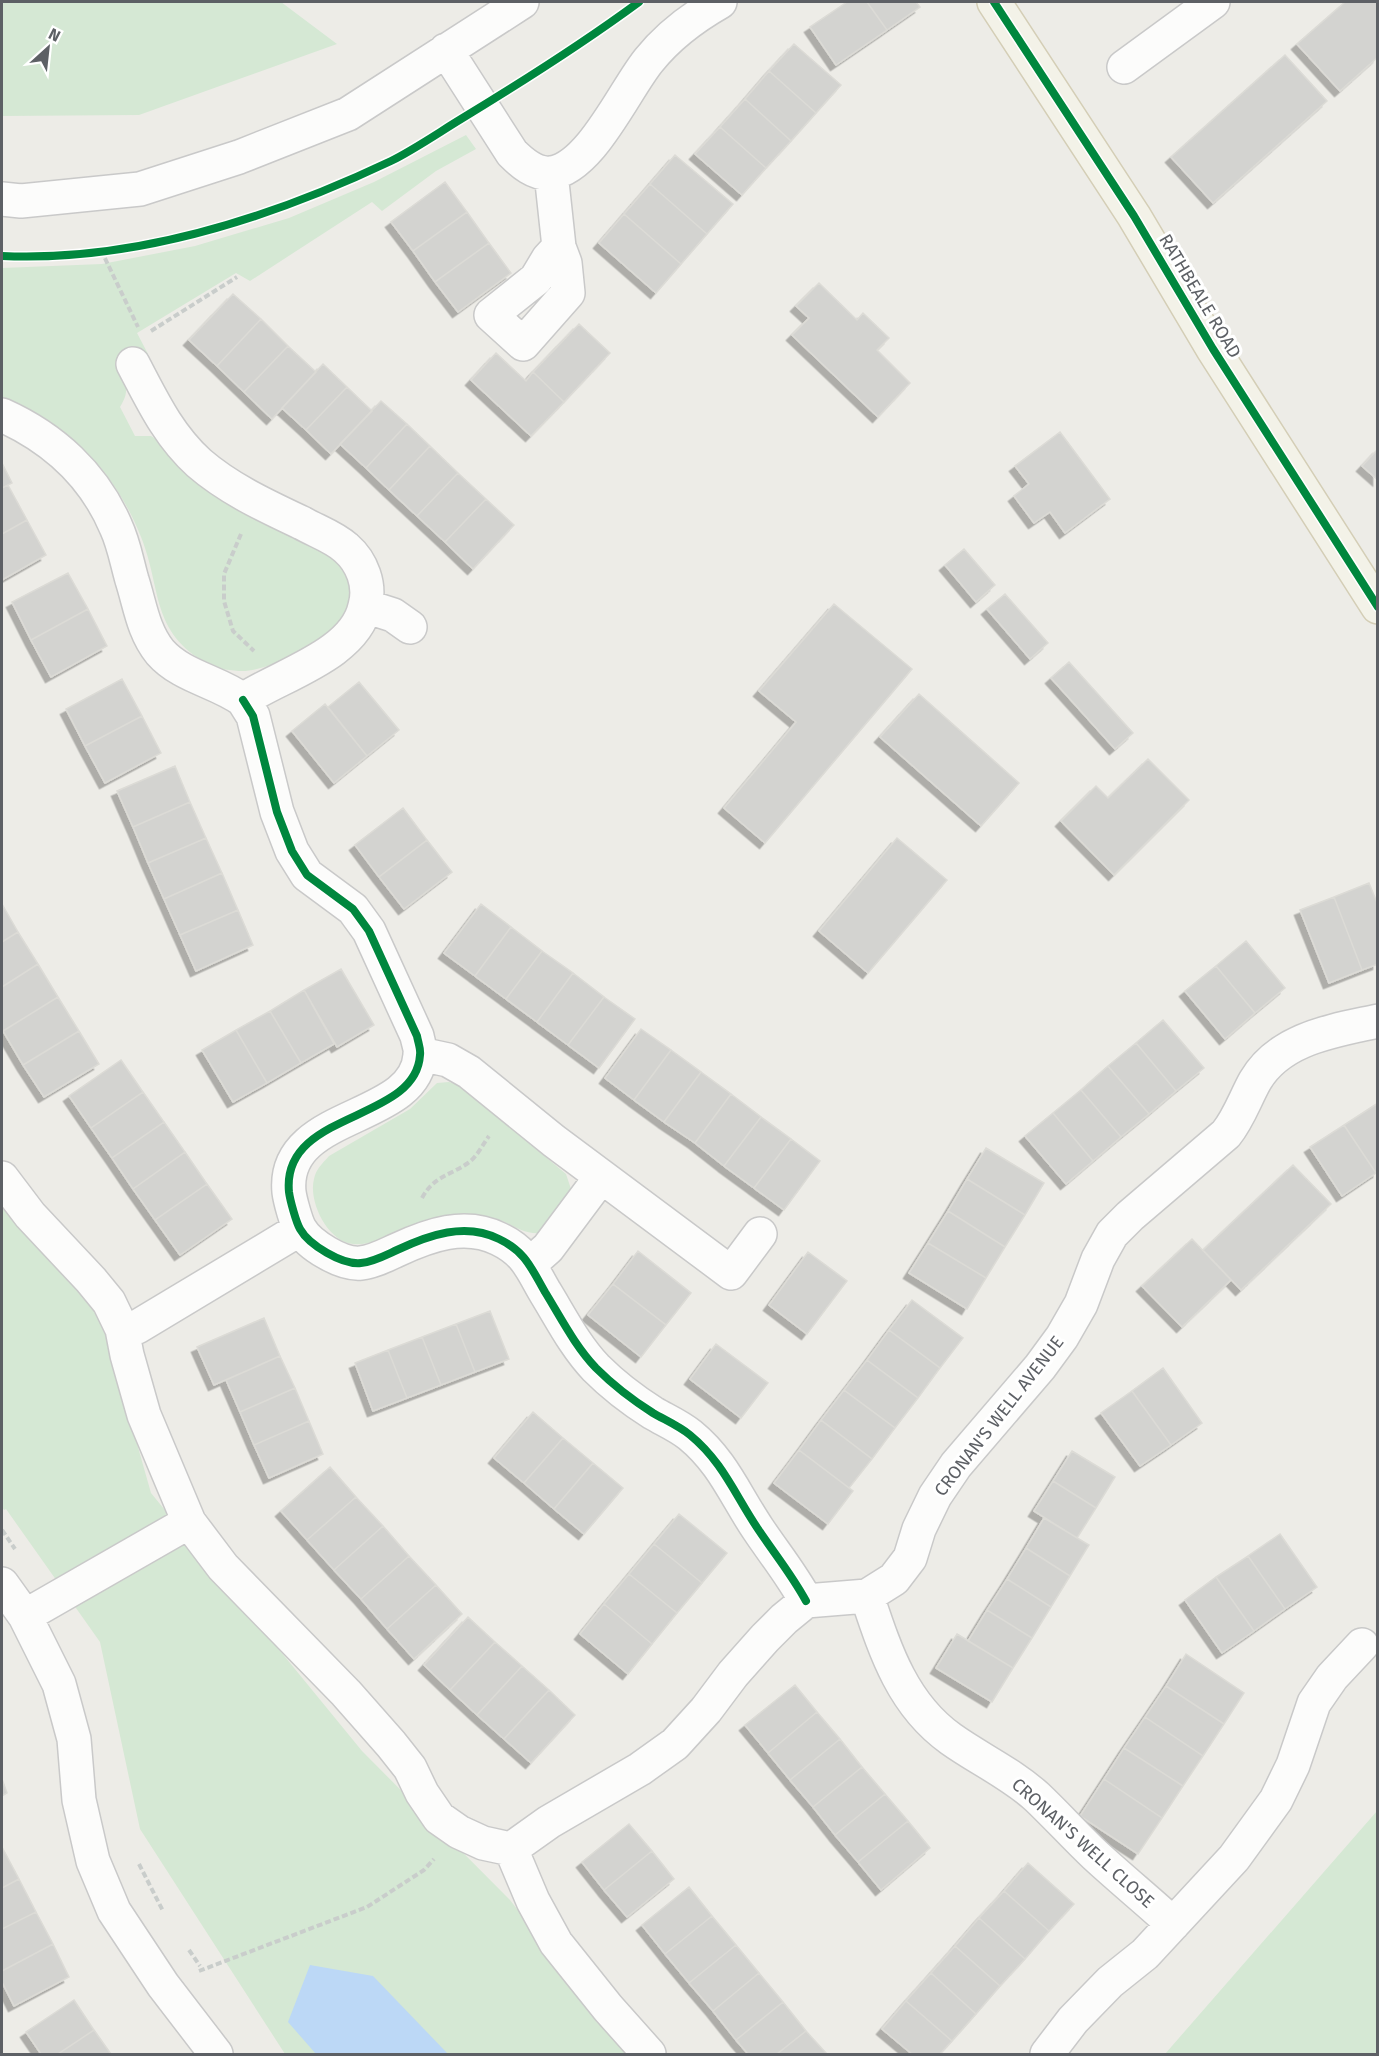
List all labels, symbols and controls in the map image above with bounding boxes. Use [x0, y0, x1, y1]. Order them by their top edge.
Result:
north arrow [18, 18, 78, 78]
text: N [46, 24, 64, 46]
street label: RATHBEALE ROAD [1154, 230, 1246, 362]
street label: CRONAN'S WELL AVENUE [930, 1331, 1068, 1501]
street label: CRONAN'S WELL CLOSE [1007, 1773, 1159, 1913]

